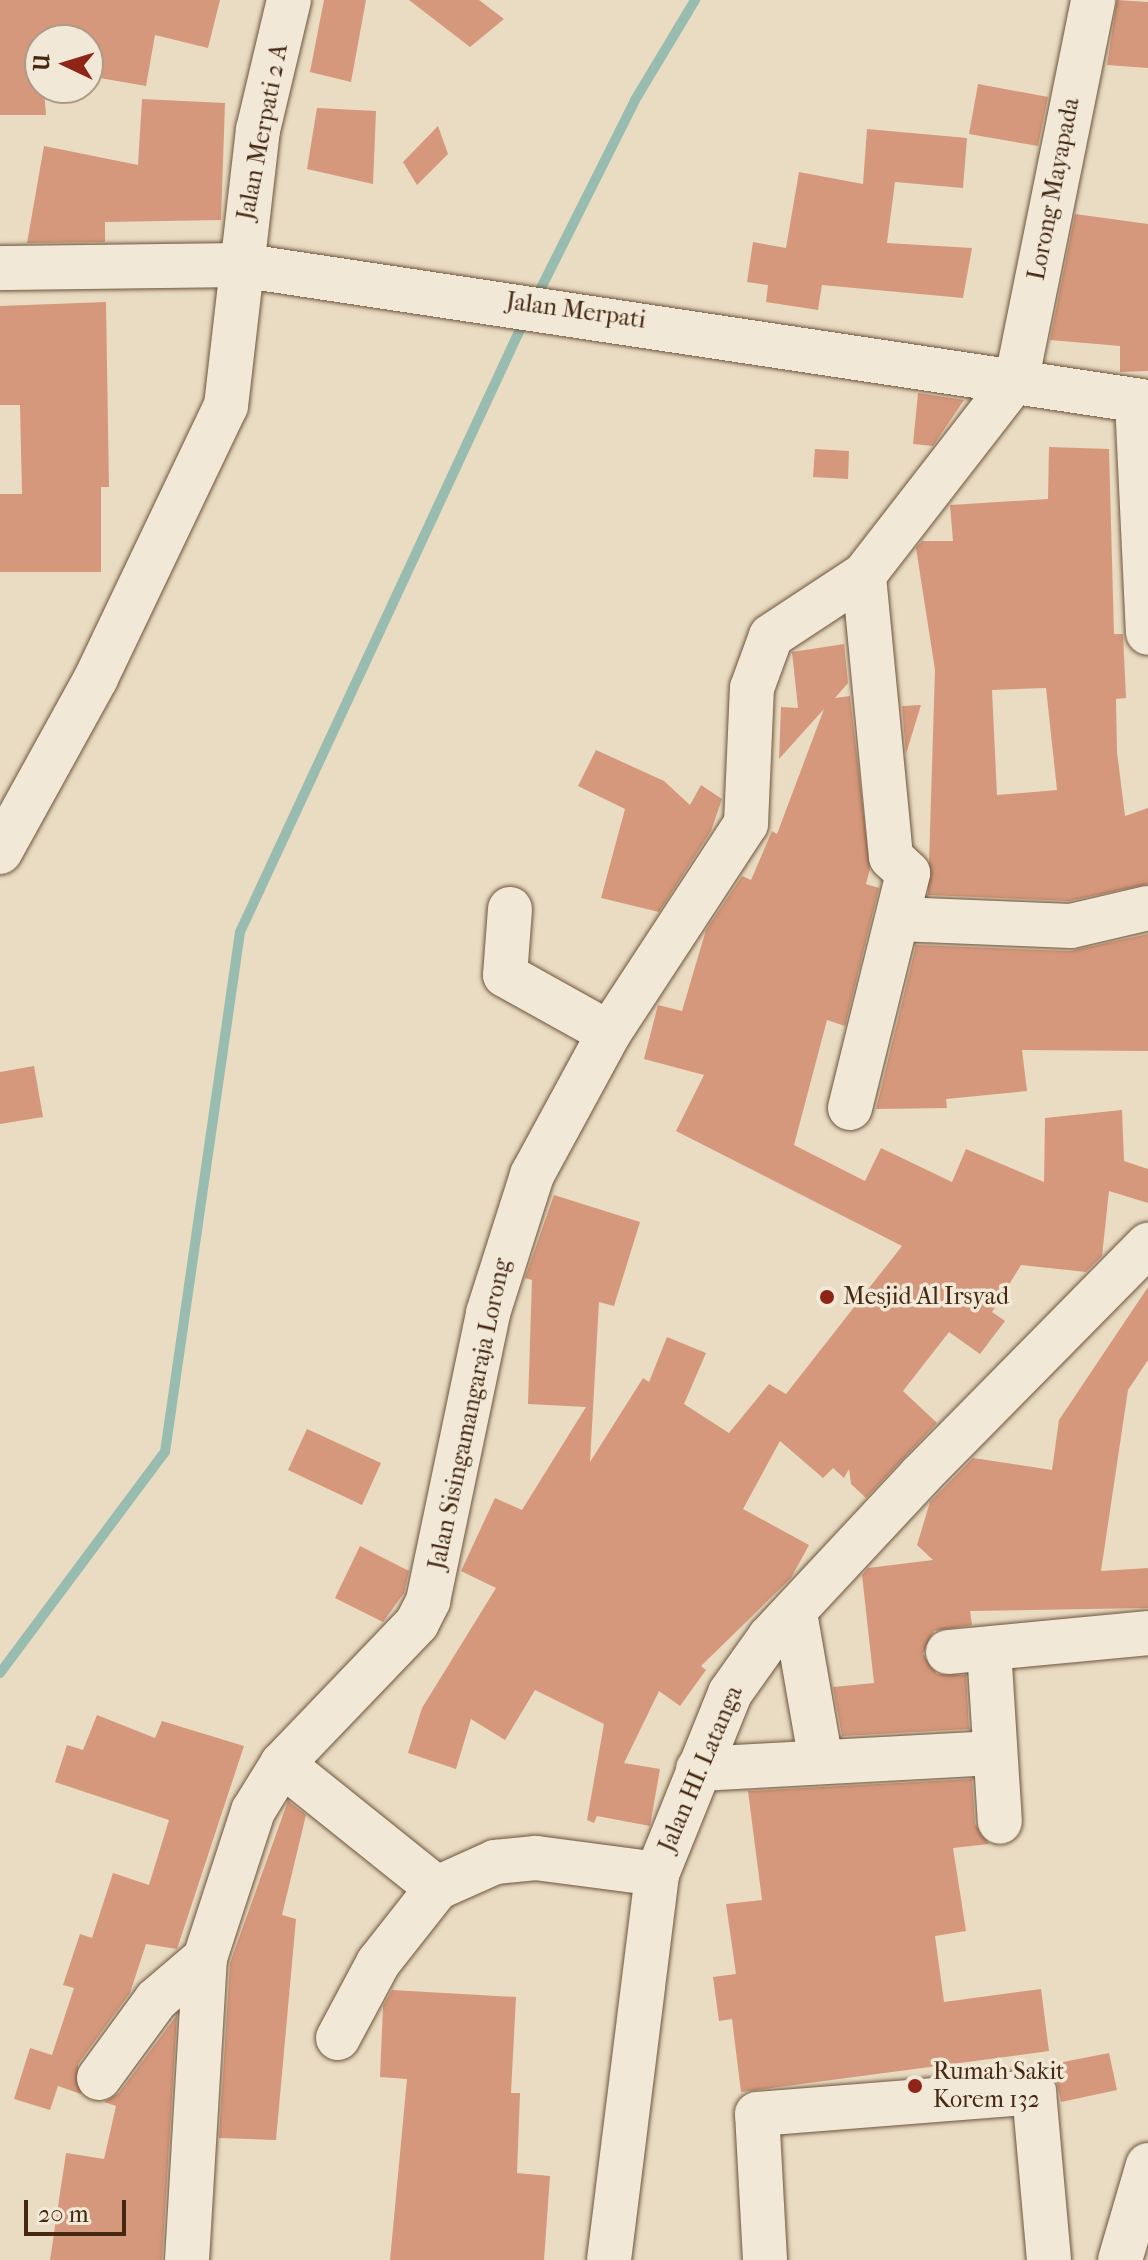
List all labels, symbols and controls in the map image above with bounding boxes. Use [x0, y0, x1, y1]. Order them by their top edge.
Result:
north arrow [24, 24, 104, 104]
street label: Jalan Merpati 2 A [232, 41, 294, 223]
text: U [28, 53, 56, 72]
street label: Lorong Mayapada [1022, 95, 1086, 283]
street label: Jalan Merpati [504, 287, 648, 335]
street label: Jalan Sisingamangaraja Lorong [423, 1256, 517, 1572]
place label: Mesjid Al Irsyad [843, 1283, 1009, 1311]
marker: Mesjid Al Irsyad [818, 1288, 836, 1306]
street label: Jalan HI. Latanga [653, 1682, 749, 1856]
place label: Rumah Sakit Korem 132 [933, 2058, 1065, 2114]
marker: Rumah Sakit Korem 132 [904, 2075, 926, 2097]
scale bar [28, 2184, 130, 2234]
text: 20 m [38, 2200, 89, 2228]

